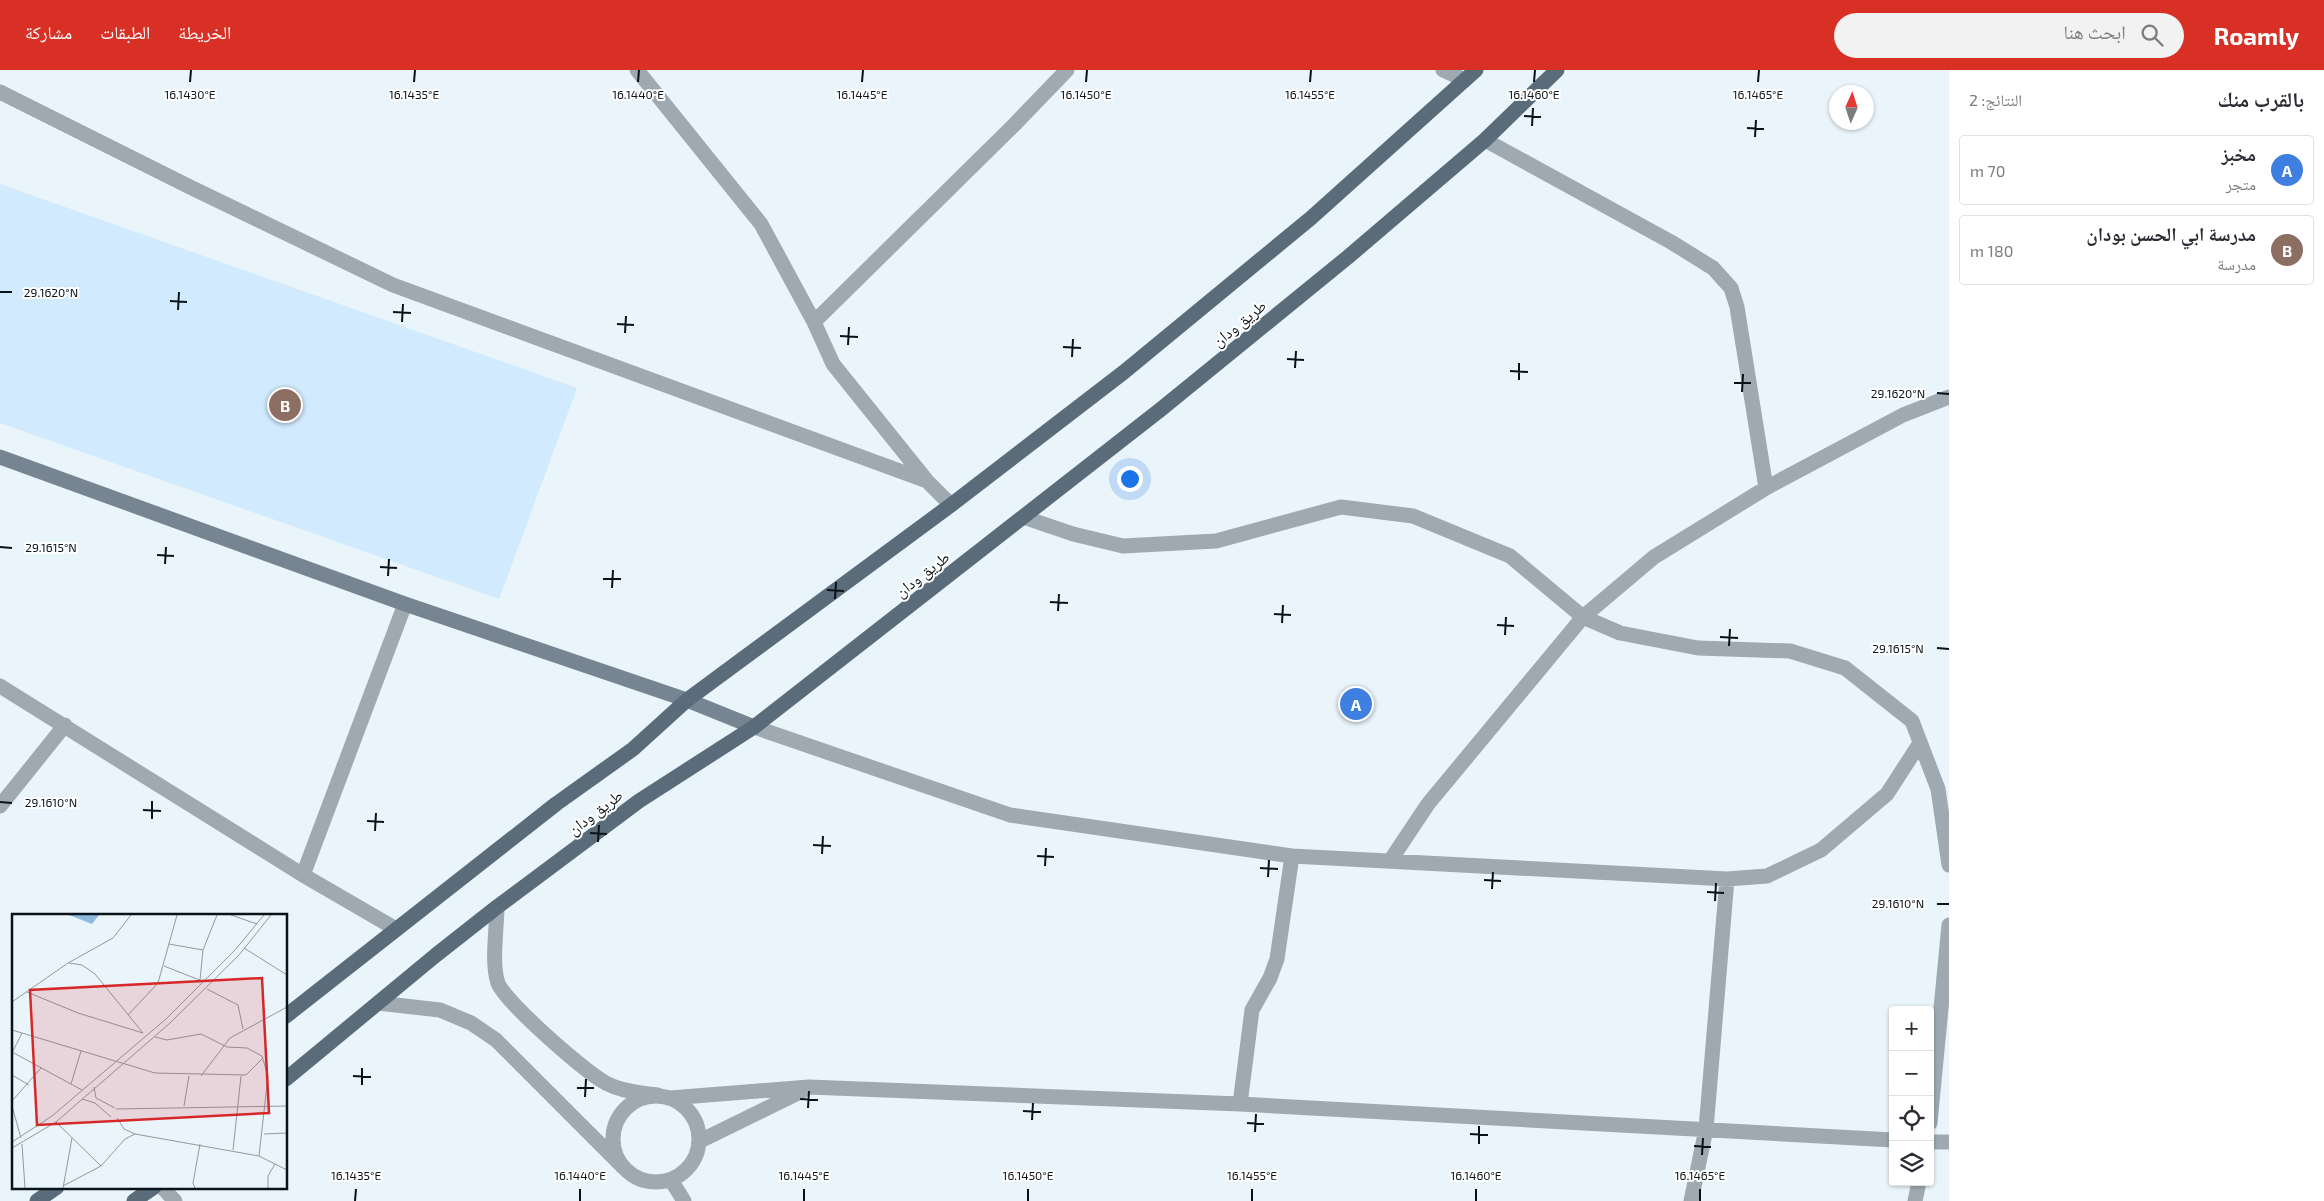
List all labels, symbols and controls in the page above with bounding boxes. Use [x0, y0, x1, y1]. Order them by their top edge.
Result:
search box [1834, 13, 2184, 58]
text: ابحث هنا [2064, 20, 2126, 43]
text: مشاركة [25, 21, 72, 43]
text: الطبقات [100, 21, 150, 43]
text: الخريطة [178, 21, 231, 43]
icon: search [2138, 21, 2166, 49]
text: Roamly [2214, 21, 2299, 50]
north arrow [1829, 85, 1874, 130]
text: بالقرب منك [2218, 86, 2304, 111]
text: 16.1430°E [164, 87, 216, 101]
text: 16.1435°E [389, 87, 439, 101]
text: 16.1440°E [612, 87, 664, 101]
text: 16.1445°E [837, 87, 888, 101]
text: 16.1450°E [1061, 87, 1112, 101]
text: 16.1455°E [1285, 87, 1335, 101]
text: 16.1460°E [1508, 87, 1560, 101]
text: 16.1465°E [1733, 87, 1783, 101]
text: النتائج: 2 [1969, 90, 2022, 109]
text: مخبز [2221, 142, 2256, 165]
text: 70 m [1970, 161, 2005, 180]
text: A [2282, 161, 2292, 180]
text: متجر [2226, 174, 2256, 193]
text: مدرسة ابي الحسن بودان [2086, 222, 2256, 245]
text: 180 m [1970, 241, 2013, 260]
text: B [2282, 241, 2292, 260]
text: مدرسة [2217, 254, 2256, 273]
text: 29.1620°N [24, 285, 78, 299]
street label: طريق ودان [1208, 295, 1271, 352]
pin: B [269, 386, 301, 424]
text: 29.1620°N [1871, 386, 1925, 400]
your location [1117, 466, 1143, 492]
text: 29.1615°N [25, 540, 77, 554]
street label: طريق ودان [891, 547, 954, 602]
text: 29.1615°N [1872, 641, 1924, 655]
pin: A [1340, 685, 1372, 723]
street label: طريق ودان [564, 785, 627, 840]
text: 29.1610°N [25, 795, 77, 809]
text: 29.1610°N [1872, 896, 1924, 910]
inset map [12, 914, 288, 1188]
map controls [1889, 1006, 1934, 1186]
button: + [1889, 1006, 1934, 1051]
button: − [1889, 1051, 1934, 1096]
button: locate [1889, 1096, 1934, 1141]
button: layers [1889, 1141, 1934, 1186]
text: 16.1435°E [331, 1168, 381, 1182]
text: 16.1440°E [554, 1168, 606, 1182]
text: 16.1445°E [779, 1168, 830, 1182]
text: 16.1450°E [1003, 1168, 1054, 1182]
text: 16.1455°E [1227, 1168, 1277, 1182]
text: 16.1460°E [1450, 1168, 1502, 1182]
text: 16.1465°E [1675, 1168, 1725, 1182]

